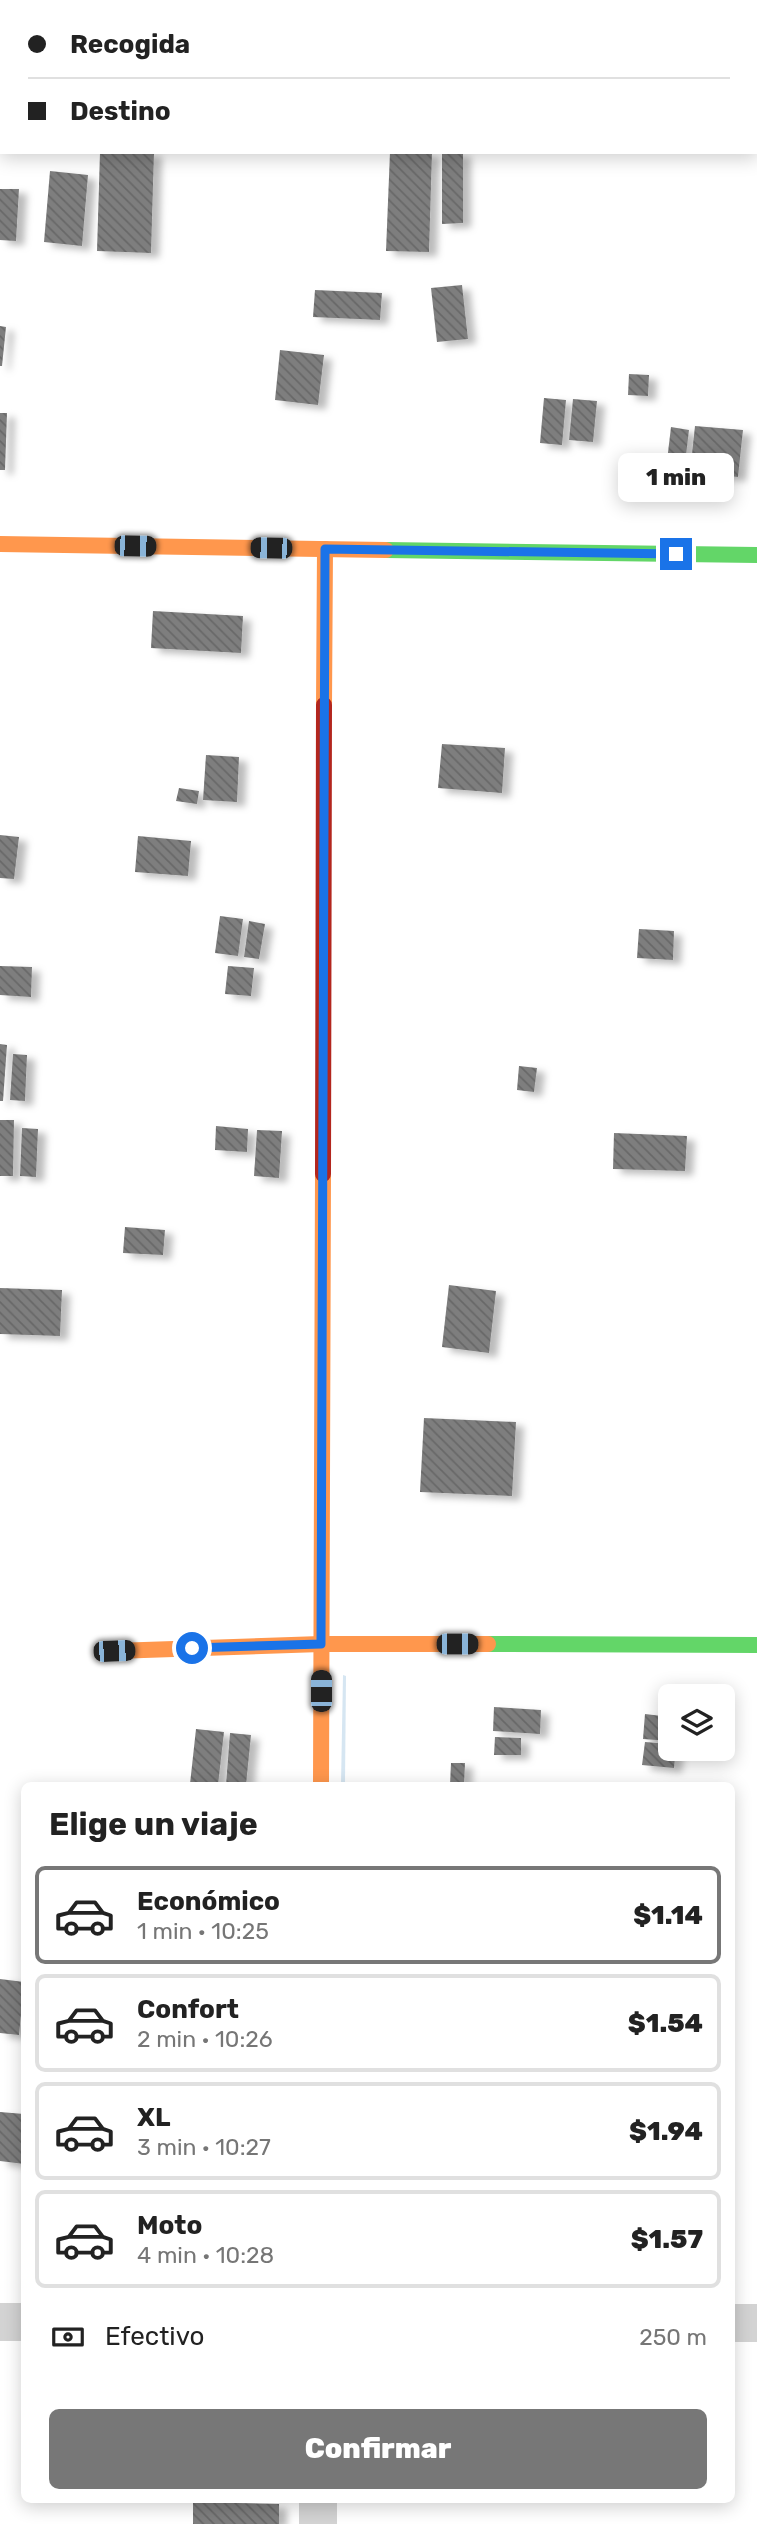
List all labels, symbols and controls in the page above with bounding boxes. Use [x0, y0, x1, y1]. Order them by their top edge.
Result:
text: Recogida [70, 29, 190, 60]
text: Destino [70, 96, 171, 127]
callout: 1 min [618, 452, 734, 502]
text: 1 min [646, 463, 706, 491]
car [114, 535, 157, 557]
car [250, 537, 293, 559]
route end [660, 538, 692, 570]
route start [176, 1632, 208, 1664]
car [437, 1634, 479, 1655]
car [93, 1640, 136, 1662]
car [311, 1670, 332, 1712]
map controls [658, 1684, 735, 1761]
button: layers [658, 1684, 735, 1761]
text: Elige un viaje [49, 1805, 258, 1843]
icon: car [53, 1884, 116, 1947]
text: Económico [137, 1886, 280, 1917]
text: $1.14 [633, 1900, 703, 1931]
text: 1 min · 10:25 [137, 1917, 269, 1945]
icon: car [53, 1992, 116, 2055]
text: Confort [137, 1994, 239, 2025]
text: $1.54 [628, 2008, 703, 2039]
text: 2 min · 10:26 [137, 2025, 273, 2053]
icon: car [53, 2100, 116, 2163]
text: XL [137, 2102, 170, 2133]
text: $1.94 [629, 2116, 703, 2147]
text: 3 min · 10:27 [137, 2133, 271, 2161]
icon: car [53, 2208, 116, 2271]
text: Moto [137, 2210, 202, 2241]
text: $1.57 [631, 2224, 703, 2255]
text: 4 min · 10:28 [137, 2241, 274, 2269]
icon: cash [49, 2318, 87, 2356]
text: Efectivo [105, 2321, 204, 2352]
text: 250 m [639, 2323, 707, 2351]
button: Confirmar [49, 2409, 707, 2489]

